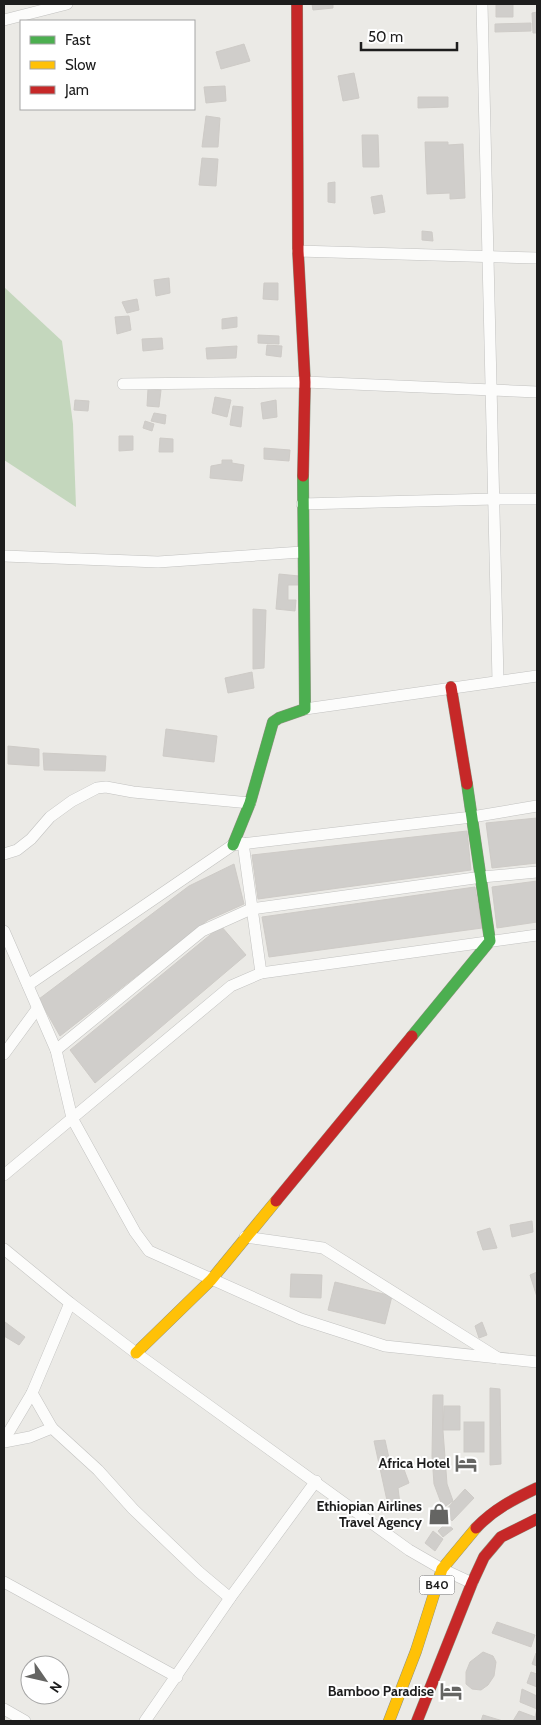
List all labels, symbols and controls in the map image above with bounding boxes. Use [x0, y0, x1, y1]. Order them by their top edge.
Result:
legend [20, 20, 195, 110]
scale bar [361, 20, 457, 52]
text: 50 m [368, 28, 403, 46]
text: Fast [65, 31, 90, 49]
text: Slow [65, 56, 96, 74]
text: Jam [64, 81, 89, 99]
hotel icon: Africa Hotel [453, 1450, 479, 1476]
place label: Africa Hotel [379, 1454, 450, 1472]
place label: Ethiopian Airlines Travel Agency [317, 1497, 422, 1531]
shop icon: Ethiopian Airlines Travel Agency [426, 1501, 452, 1527]
road number: B40 [420, 1576, 454, 1594]
north arrow [20, 1655, 70, 1705]
text: N [46, 1678, 66, 1696]
hotel icon: Bamboo Paradise [438, 1678, 464, 1704]
place label: Bamboo Paradise [328, 1682, 434, 1700]

